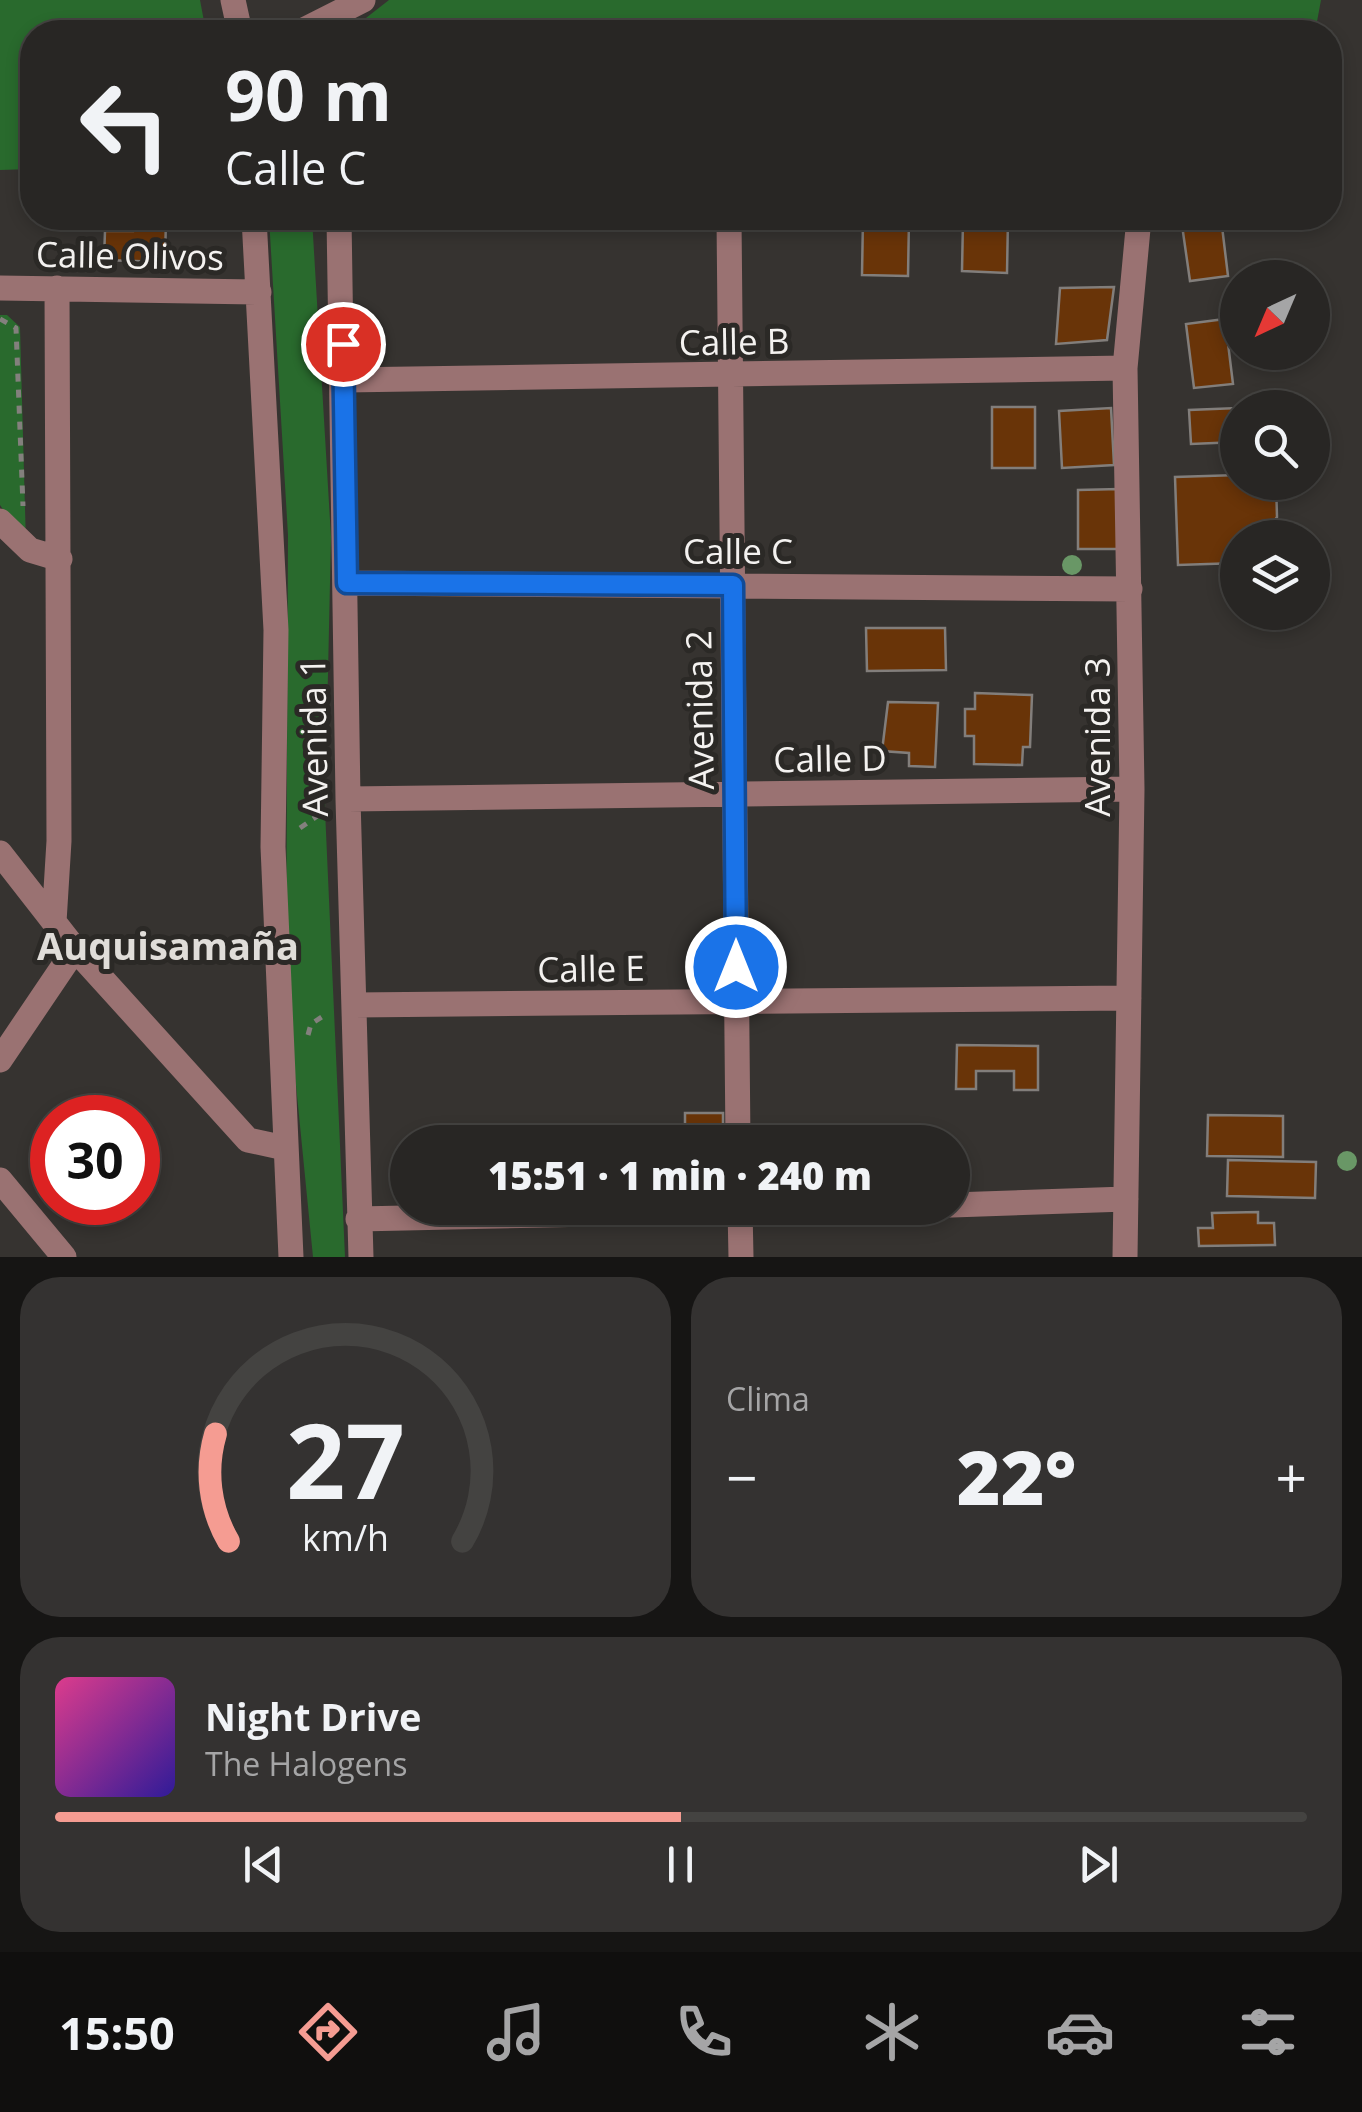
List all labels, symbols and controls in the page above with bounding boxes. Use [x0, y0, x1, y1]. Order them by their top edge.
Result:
text: 90 m [225, 46, 392, 142]
icon: left [60, 60, 190, 190]
text: Calle C [225, 137, 366, 198]
street label: Calle Olivos [36, 230, 224, 280]
north arrow [1220, 260, 1330, 370]
map controls [1220, 260, 1330, 630]
pin [301, 302, 386, 387]
icon: arrive [316, 317, 371, 372]
street label: Calle B [678, 317, 790, 365]
button: search [1220, 390, 1330, 500]
button: layers [1220, 520, 1330, 630]
street label: Calle C [683, 527, 793, 574]
street label: Avenida 2 [674, 630, 724, 790]
street label: Avenida 1 [288, 657, 338, 817]
street label: Avenida 3 [1073, 657, 1120, 817]
street label: Calle D [773, 734, 887, 782]
position arrow [684, 915, 788, 1019]
district label: Auquisamaña [37, 919, 299, 971]
street label: Calle E [537, 944, 645, 992]
speed limit sign: 30 [30, 1095, 160, 1225]
text: 15:51 · 1 min · 240 m [488, 1149, 872, 1201]
text: Clima [726, 1377, 810, 1420]
text: 27 [286, 1388, 405, 1529]
text: 22° [957, 1425, 1076, 1527]
text: − [726, 1439, 757, 1514]
text: + [1276, 1439, 1307, 1514]
text: km/h [302, 1513, 389, 1561]
text: Night Drive [205, 1690, 421, 1742]
text: The Halogens [205, 1742, 407, 1785]
icon: previous [236, 1837, 291, 1892]
icon: pause [653, 1837, 708, 1892]
icon: next [1071, 1837, 1126, 1892]
icon: directions [293, 1997, 363, 2067]
icon: music [481, 1997, 551, 2067]
icon: phone [669, 1997, 739, 2067]
icon: climate [857, 1997, 927, 2067]
icon: car [1045, 1997, 1115, 2067]
icon: filters [1233, 1997, 1303, 2067]
text: 15:50 [59, 2002, 175, 2063]

